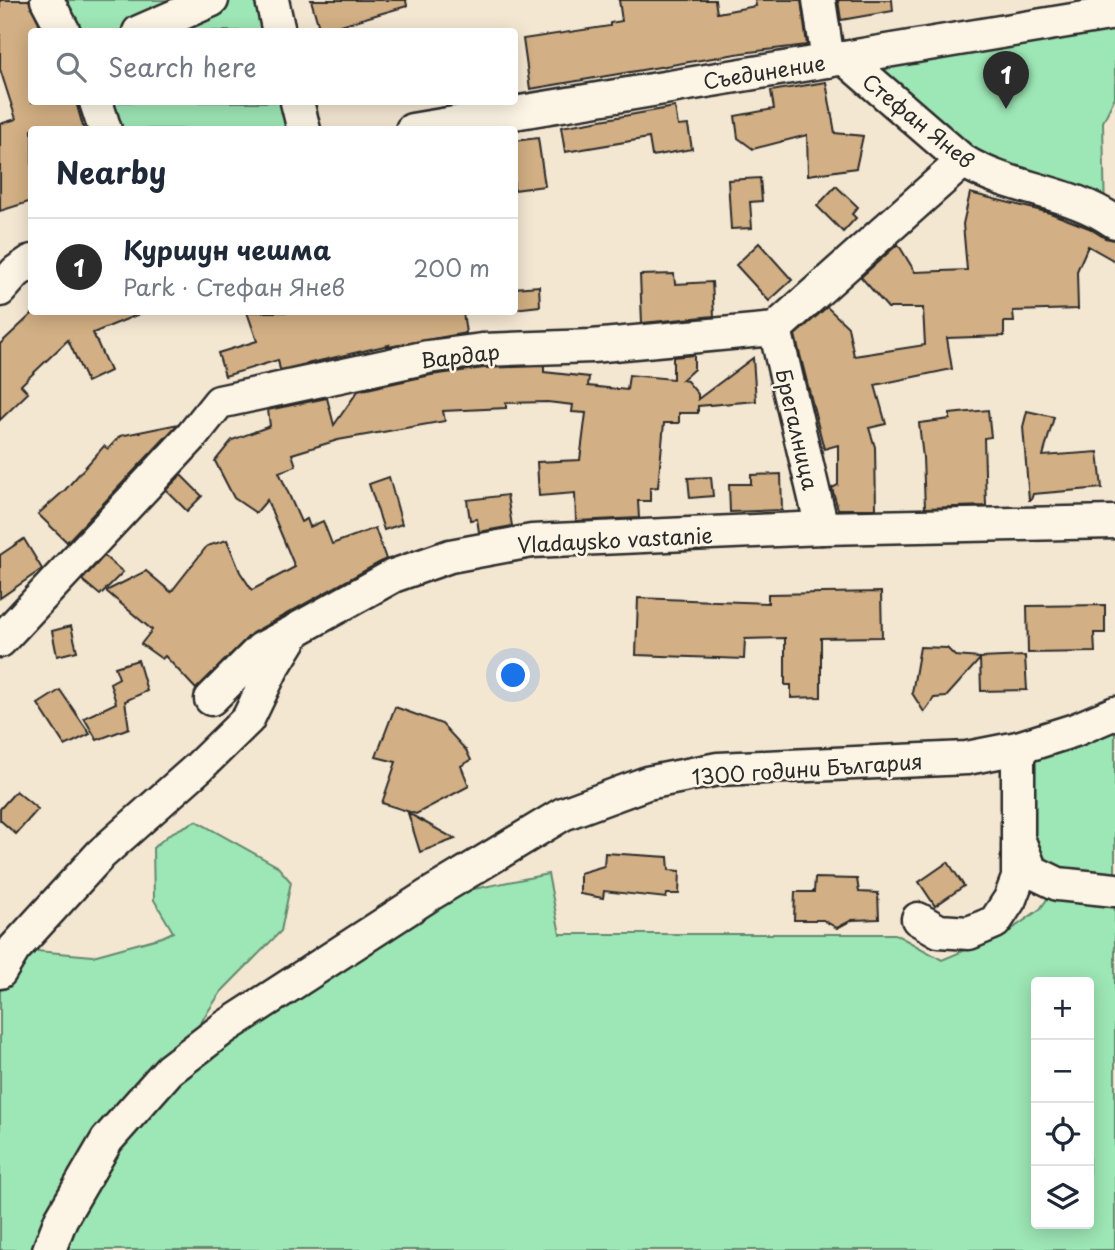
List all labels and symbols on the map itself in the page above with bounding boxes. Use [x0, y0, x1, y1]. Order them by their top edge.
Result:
street label: Съединение [701, 46, 827, 96]
pin: 1 [983, 51, 1029, 109]
street label: Стефан Янев [856, 65, 982, 175]
street label: Вардар [419, 334, 501, 376]
street label: Брегалница [768, 365, 828, 494]
street label: Vladaysko vastanie [516, 518, 714, 560]
your location [496, 658, 530, 692]
street label: 1300 години България [690, 744, 924, 792]

